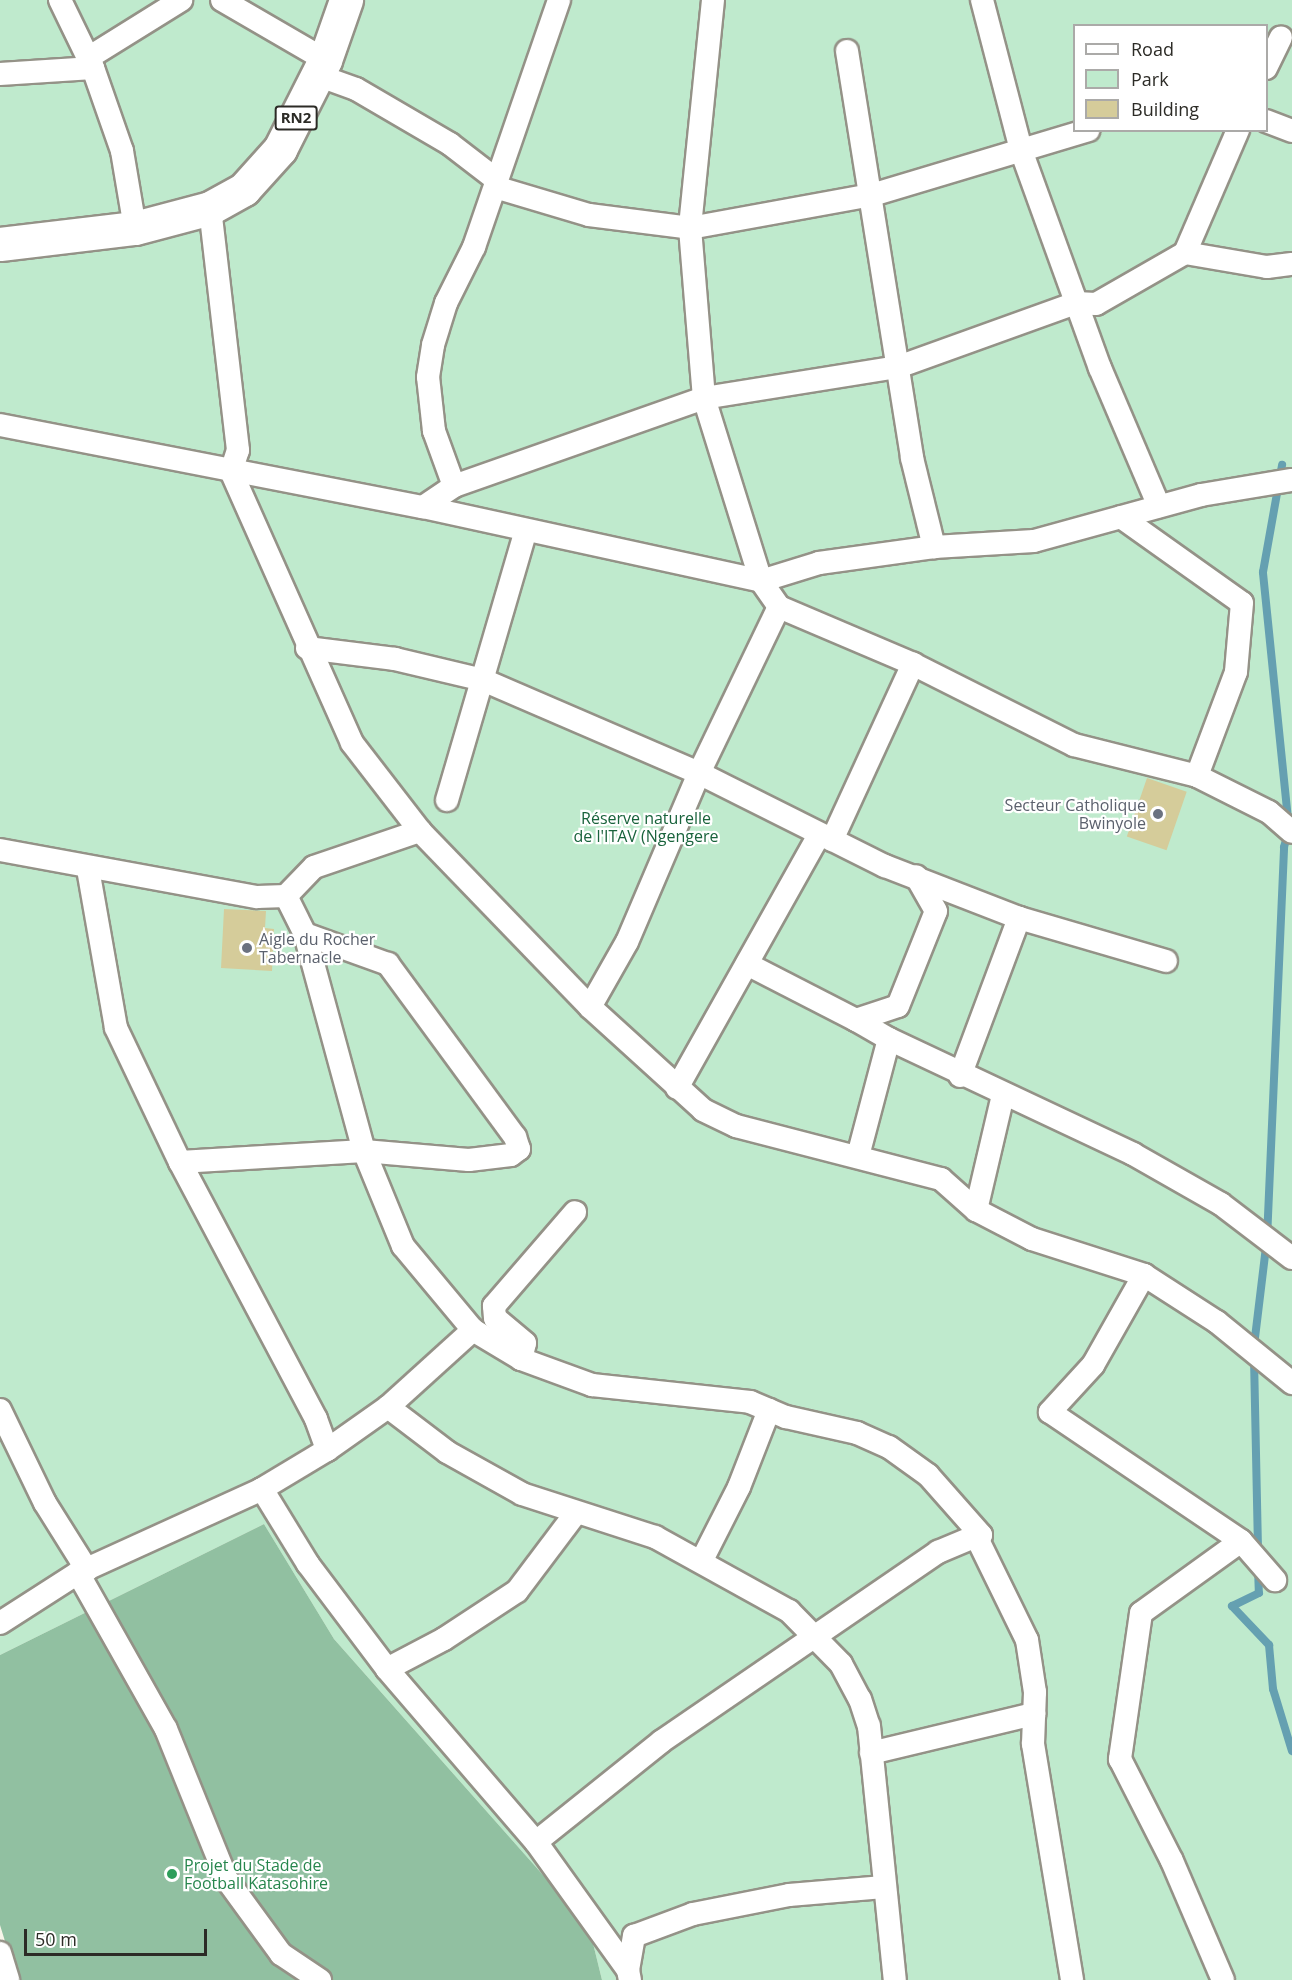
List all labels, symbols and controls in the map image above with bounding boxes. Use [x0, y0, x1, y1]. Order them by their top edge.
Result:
legend [1073, 24, 1268, 132]
text: Road [1131, 37, 1174, 61]
text: Park [1131, 67, 1169, 91]
text: Building [1131, 97, 1199, 121]
road number: RN2 [274, 106, 318, 130]
place label: Secteur Catholique Bwinyole [1005, 795, 1146, 833]
marker: Secteur Catholique Bwinyole [1151, 807, 1165, 821]
park label: Réserve naturelle de l'ITAV (Ngengere [573, 808, 719, 846]
place label: Aigle du Rocher Tabernacle [259, 929, 375, 967]
marker: Aigle du Rocher Tabernacle [240, 941, 254, 955]
place label: Projet du Stade de Football Katasohire [184, 1855, 328, 1893]
marker: Projet du Stade de Football Katasohire [165, 1867, 179, 1881]
scale bar [27, 1917, 210, 1955]
text: 50 m [35, 1927, 77, 1951]

